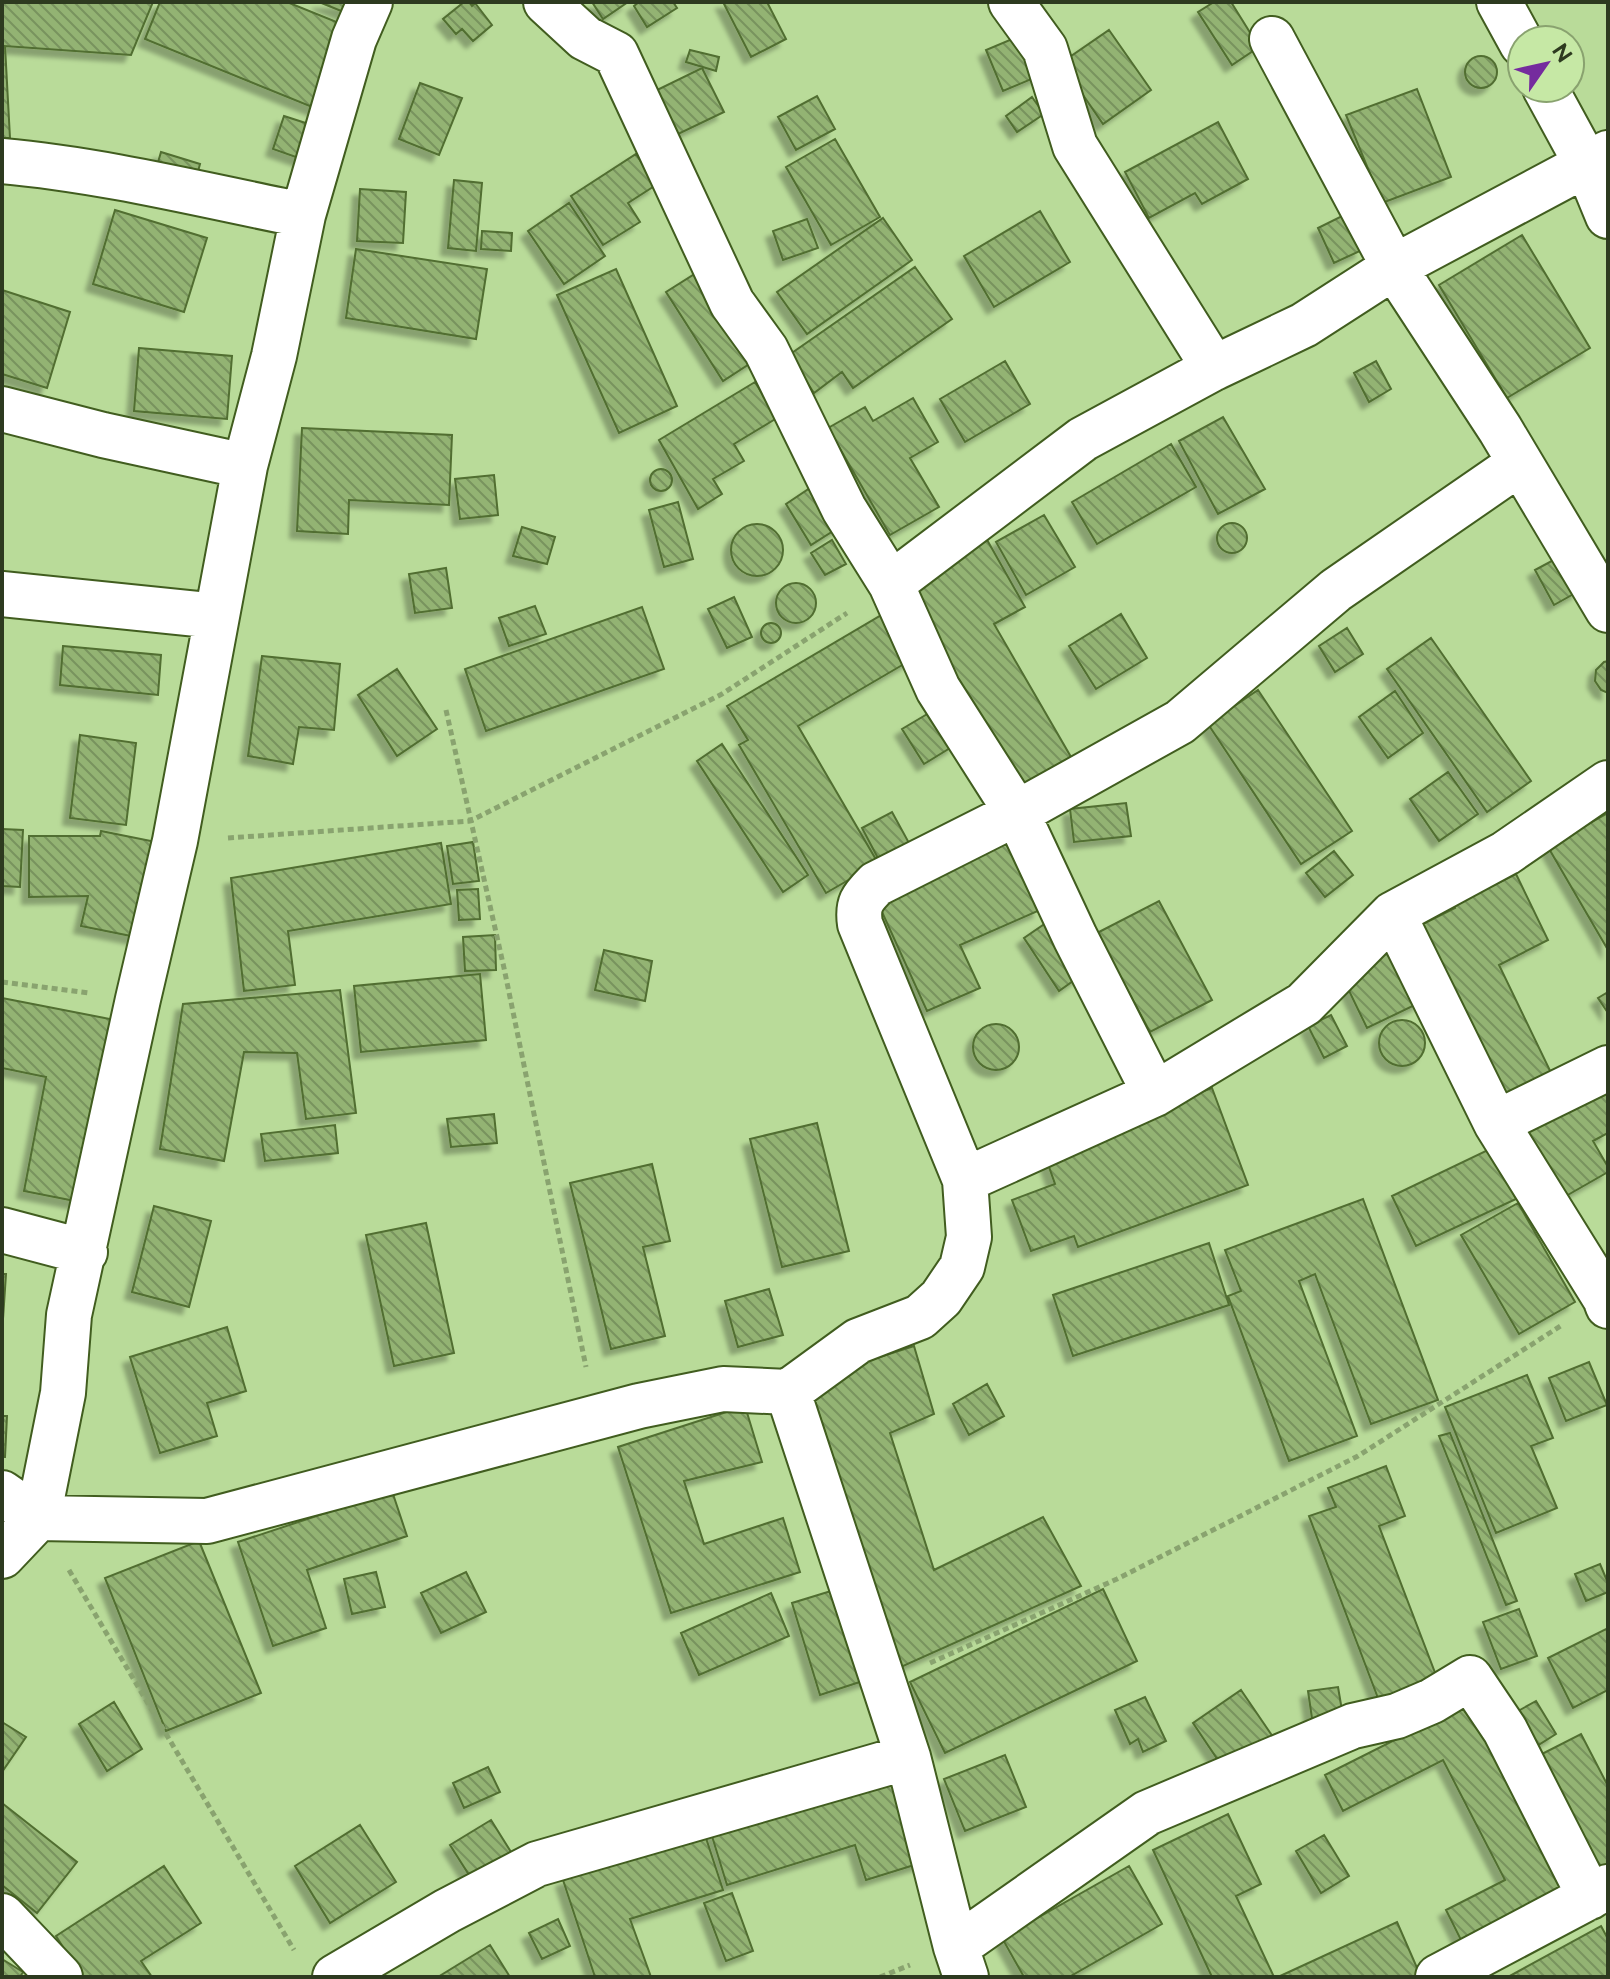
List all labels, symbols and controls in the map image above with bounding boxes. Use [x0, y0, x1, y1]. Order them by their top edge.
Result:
north arrow [1506, 24, 1586, 104]
text: N [1547, 39, 1578, 67]

